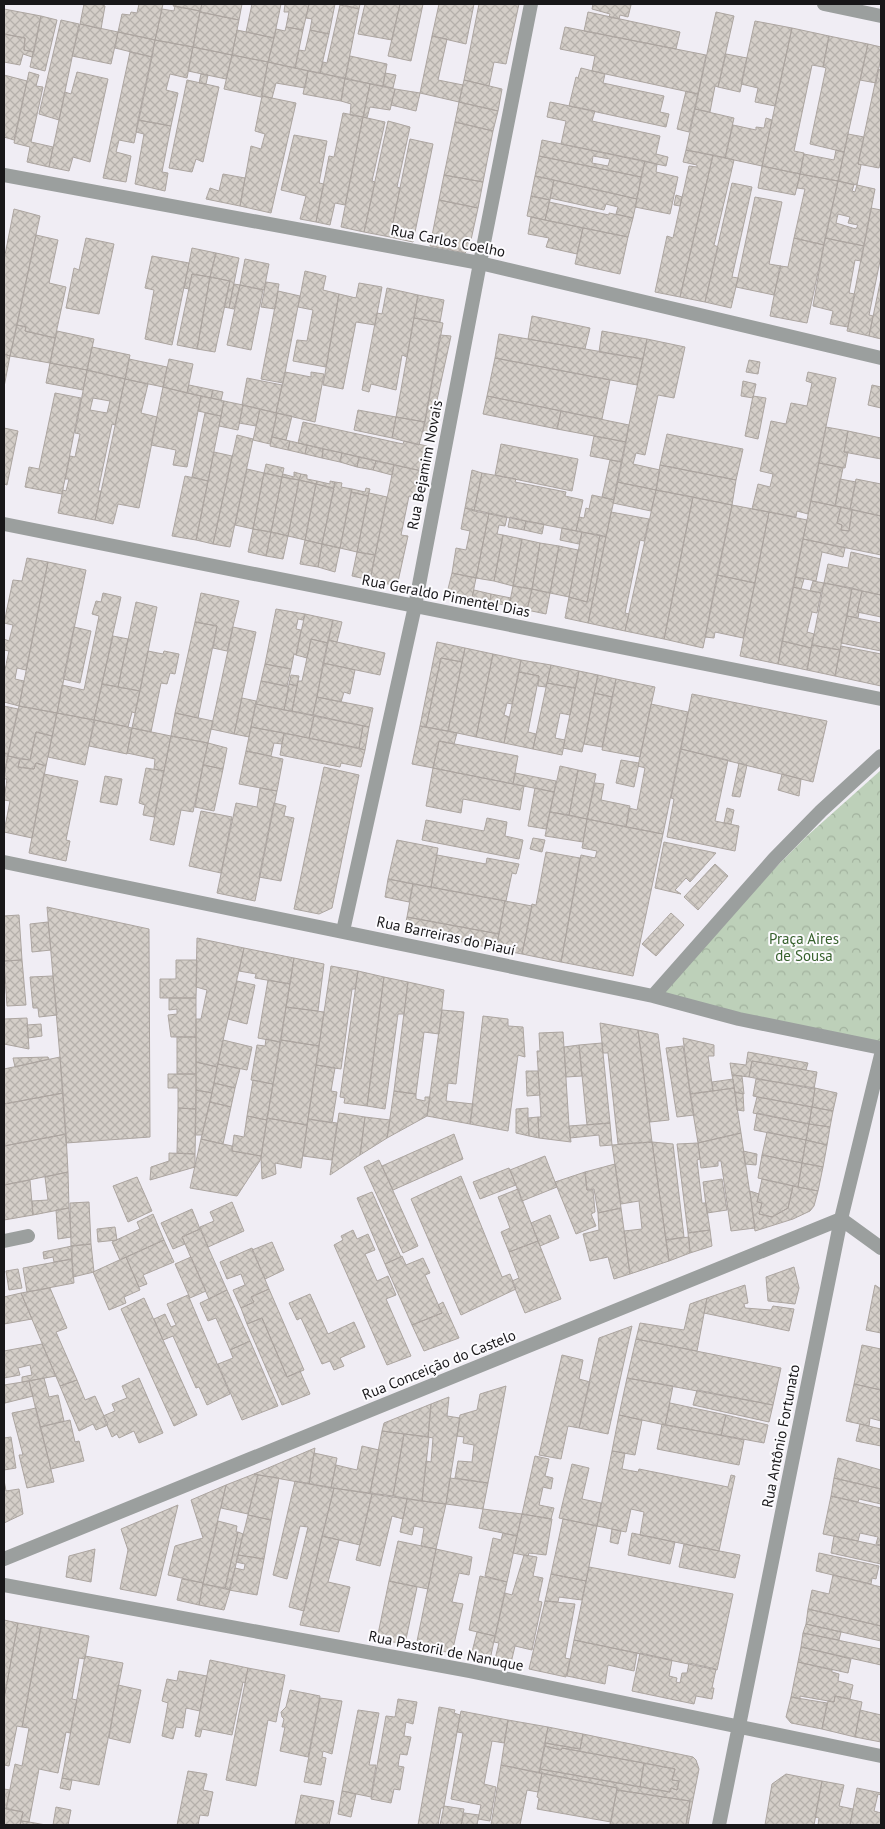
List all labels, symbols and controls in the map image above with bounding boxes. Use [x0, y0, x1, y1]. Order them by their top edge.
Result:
street label: Rua Carlos Coelho [389, 220, 507, 261]
street label: Rua Bejamim Novais [403, 399, 446, 531]
street label: Rua Geraldo Pimentel Dias [360, 570, 532, 621]
street label: Rua Barreiras do Piauí [375, 912, 517, 959]
park label: Praça Aires de Sousa [769, 929, 839, 965]
street label: Rua Conceição do Castelo [359, 1325, 518, 1404]
street label: Rua Antônio Fortunato [757, 1363, 804, 1509]
street label: Rua Pastoril de Nanuque [367, 1626, 525, 1675]

